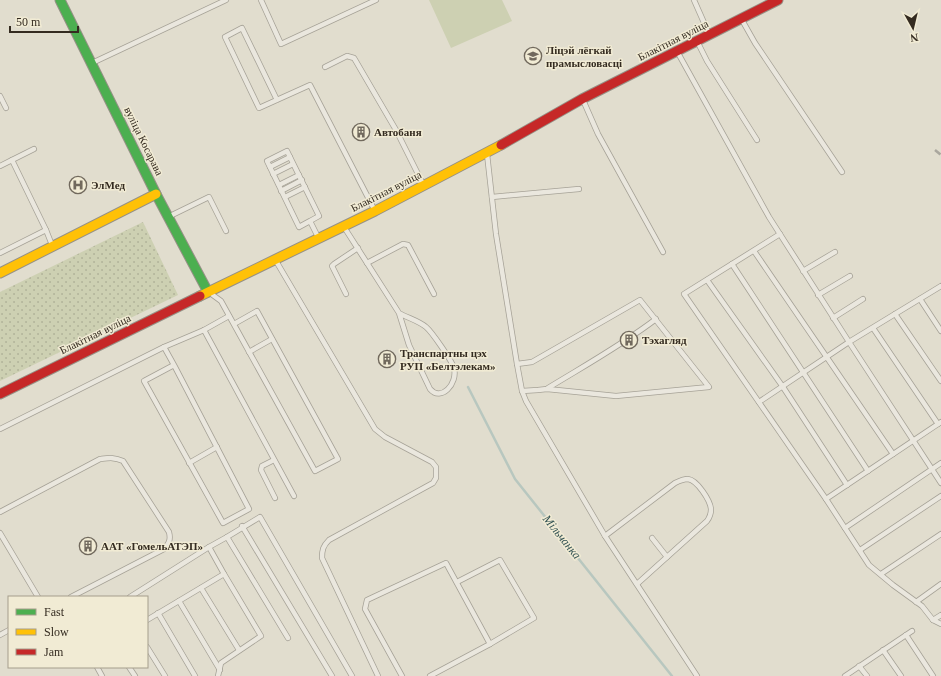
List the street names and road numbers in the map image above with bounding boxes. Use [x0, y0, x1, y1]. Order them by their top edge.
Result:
street label: Блакітная вуліца [636, 17, 710, 63]
street label: вуліца Косарава [122, 105, 166, 177]
street label: Блакітная вуліца [349, 168, 423, 214]
street label: Блакітная вуліца [58, 312, 133, 356]

